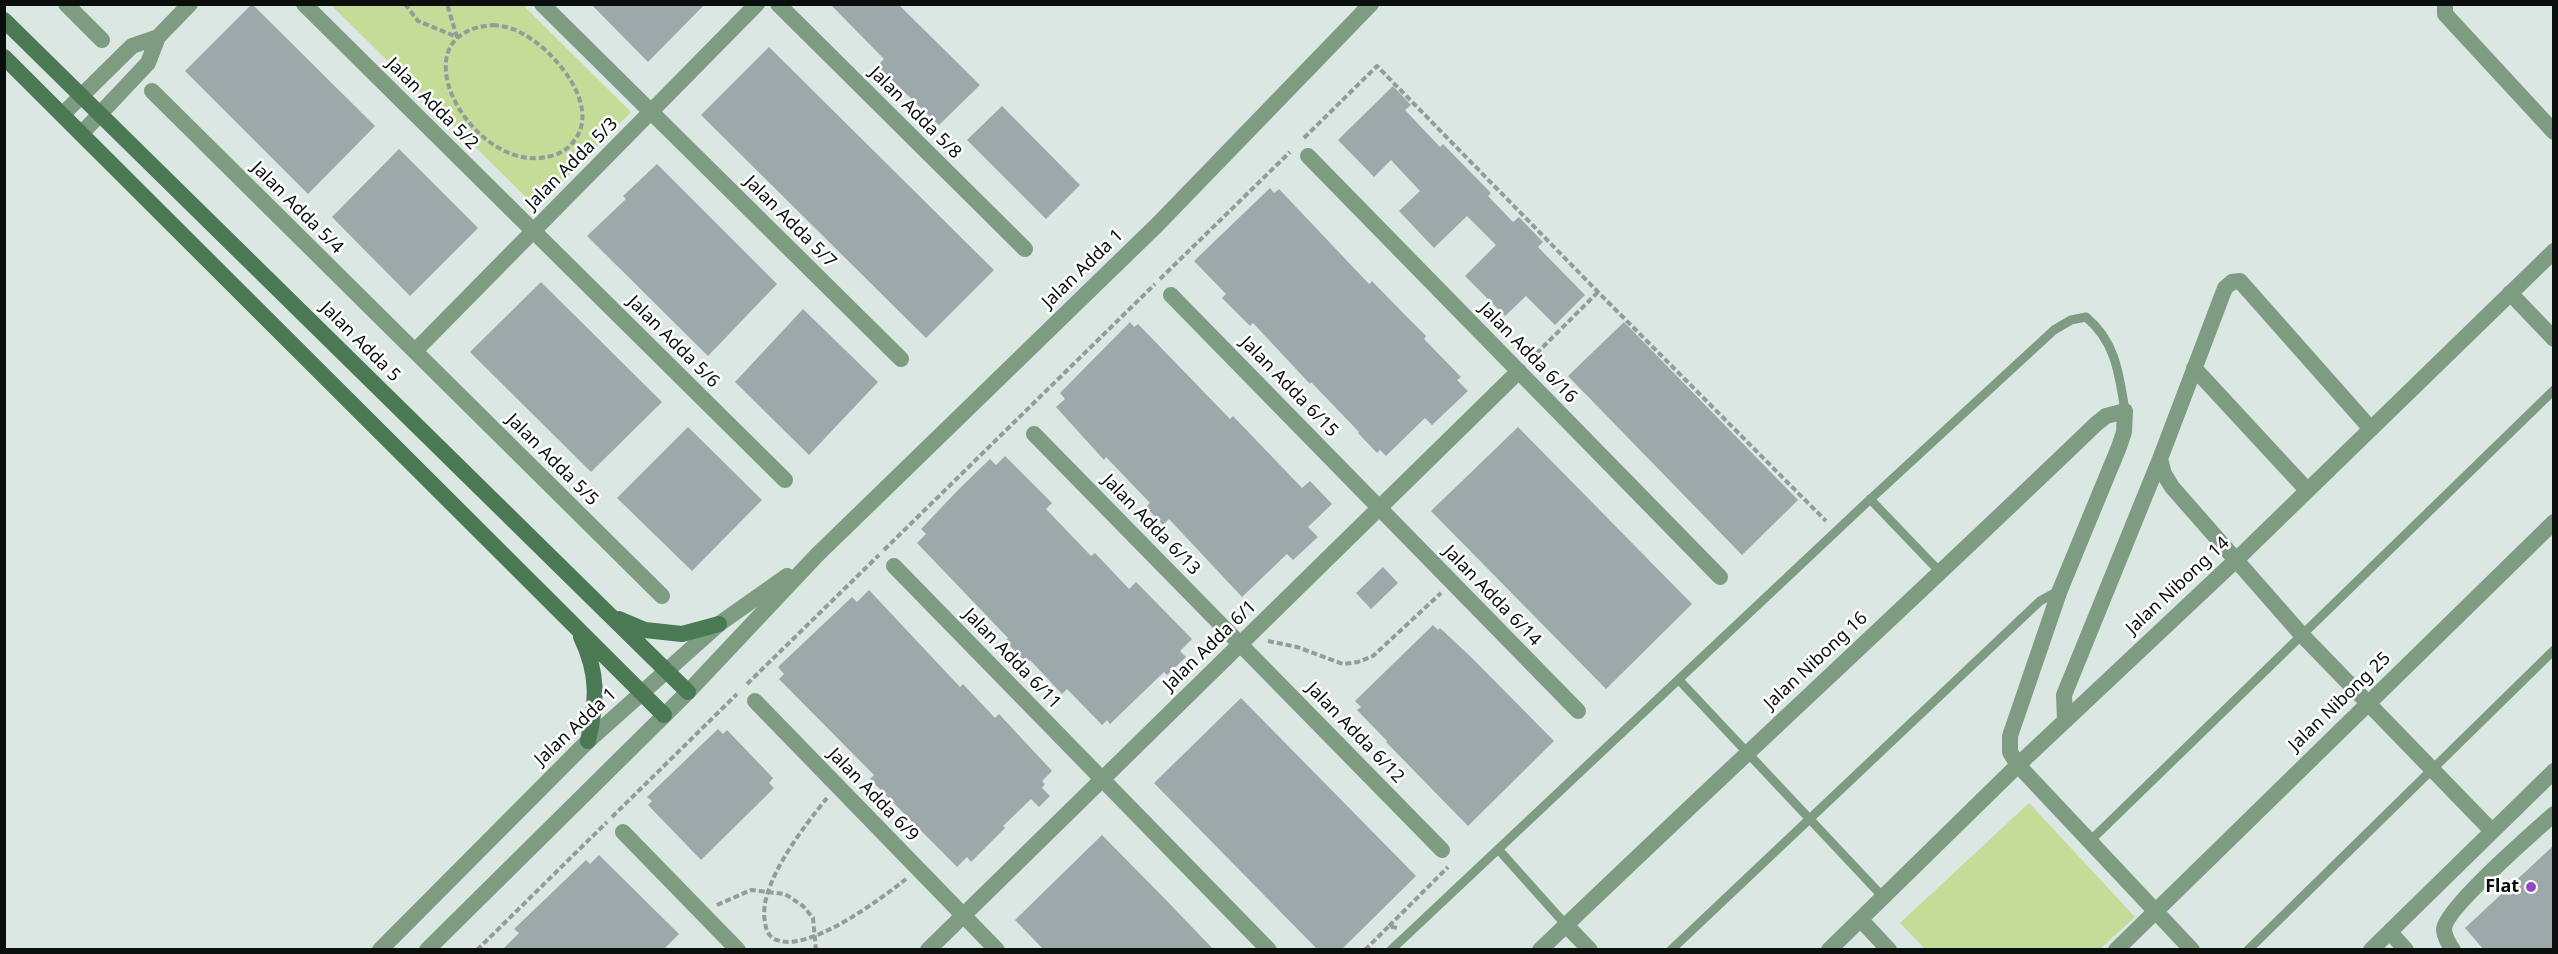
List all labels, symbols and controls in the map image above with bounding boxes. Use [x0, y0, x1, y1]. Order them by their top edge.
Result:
street label: Jalan Adda 5/2 [381, 53, 483, 155]
street label: Jalan Adda 5/8 [864, 62, 966, 164]
street label: Jalan Adda 5/3 [521, 113, 623, 215]
street label: Jalan Adda 5/4 [246, 157, 348, 259]
street label: Jalan Adda 5/7 [739, 171, 841, 273]
street label: Jalan Adda 1 [1038, 225, 1128, 313]
street label: Jalan Adda 5/6 [622, 291, 724, 393]
street label: Jalan Adda 5 [315, 297, 405, 387]
street label: Jalan Adda 6/16 [1475, 298, 1581, 408]
street label: Jalan Adda 6/15 [1236, 332, 1342, 442]
street label: Jalan Adda 5/5 [501, 409, 603, 511]
street label: Jalan Adda 6/13 [1098, 470, 1204, 580]
street label: Jalan Nibong 14 [2122, 533, 2234, 639]
street label: Jalan Adda 6/14 [1439, 541, 1545, 651]
street label: Jalan Adda 6/1 [1159, 596, 1261, 696]
street label: Jalan Adda 6/11 [959, 604, 1065, 714]
street label: Jalan Nibong 16 [1760, 608, 1872, 714]
street label: Jalan Nibong 25 [2285, 648, 2395, 756]
street label: Jalan Adda 6/12 [1302, 678, 1408, 788]
street label: Jalan Adda 1 [531, 684, 621, 770]
street label: Jalan Adda 6/9 [823, 744, 923, 846]
place label: Flat [2485, 876, 2519, 898]
marker: Flat [2524, 880, 2538, 894]

